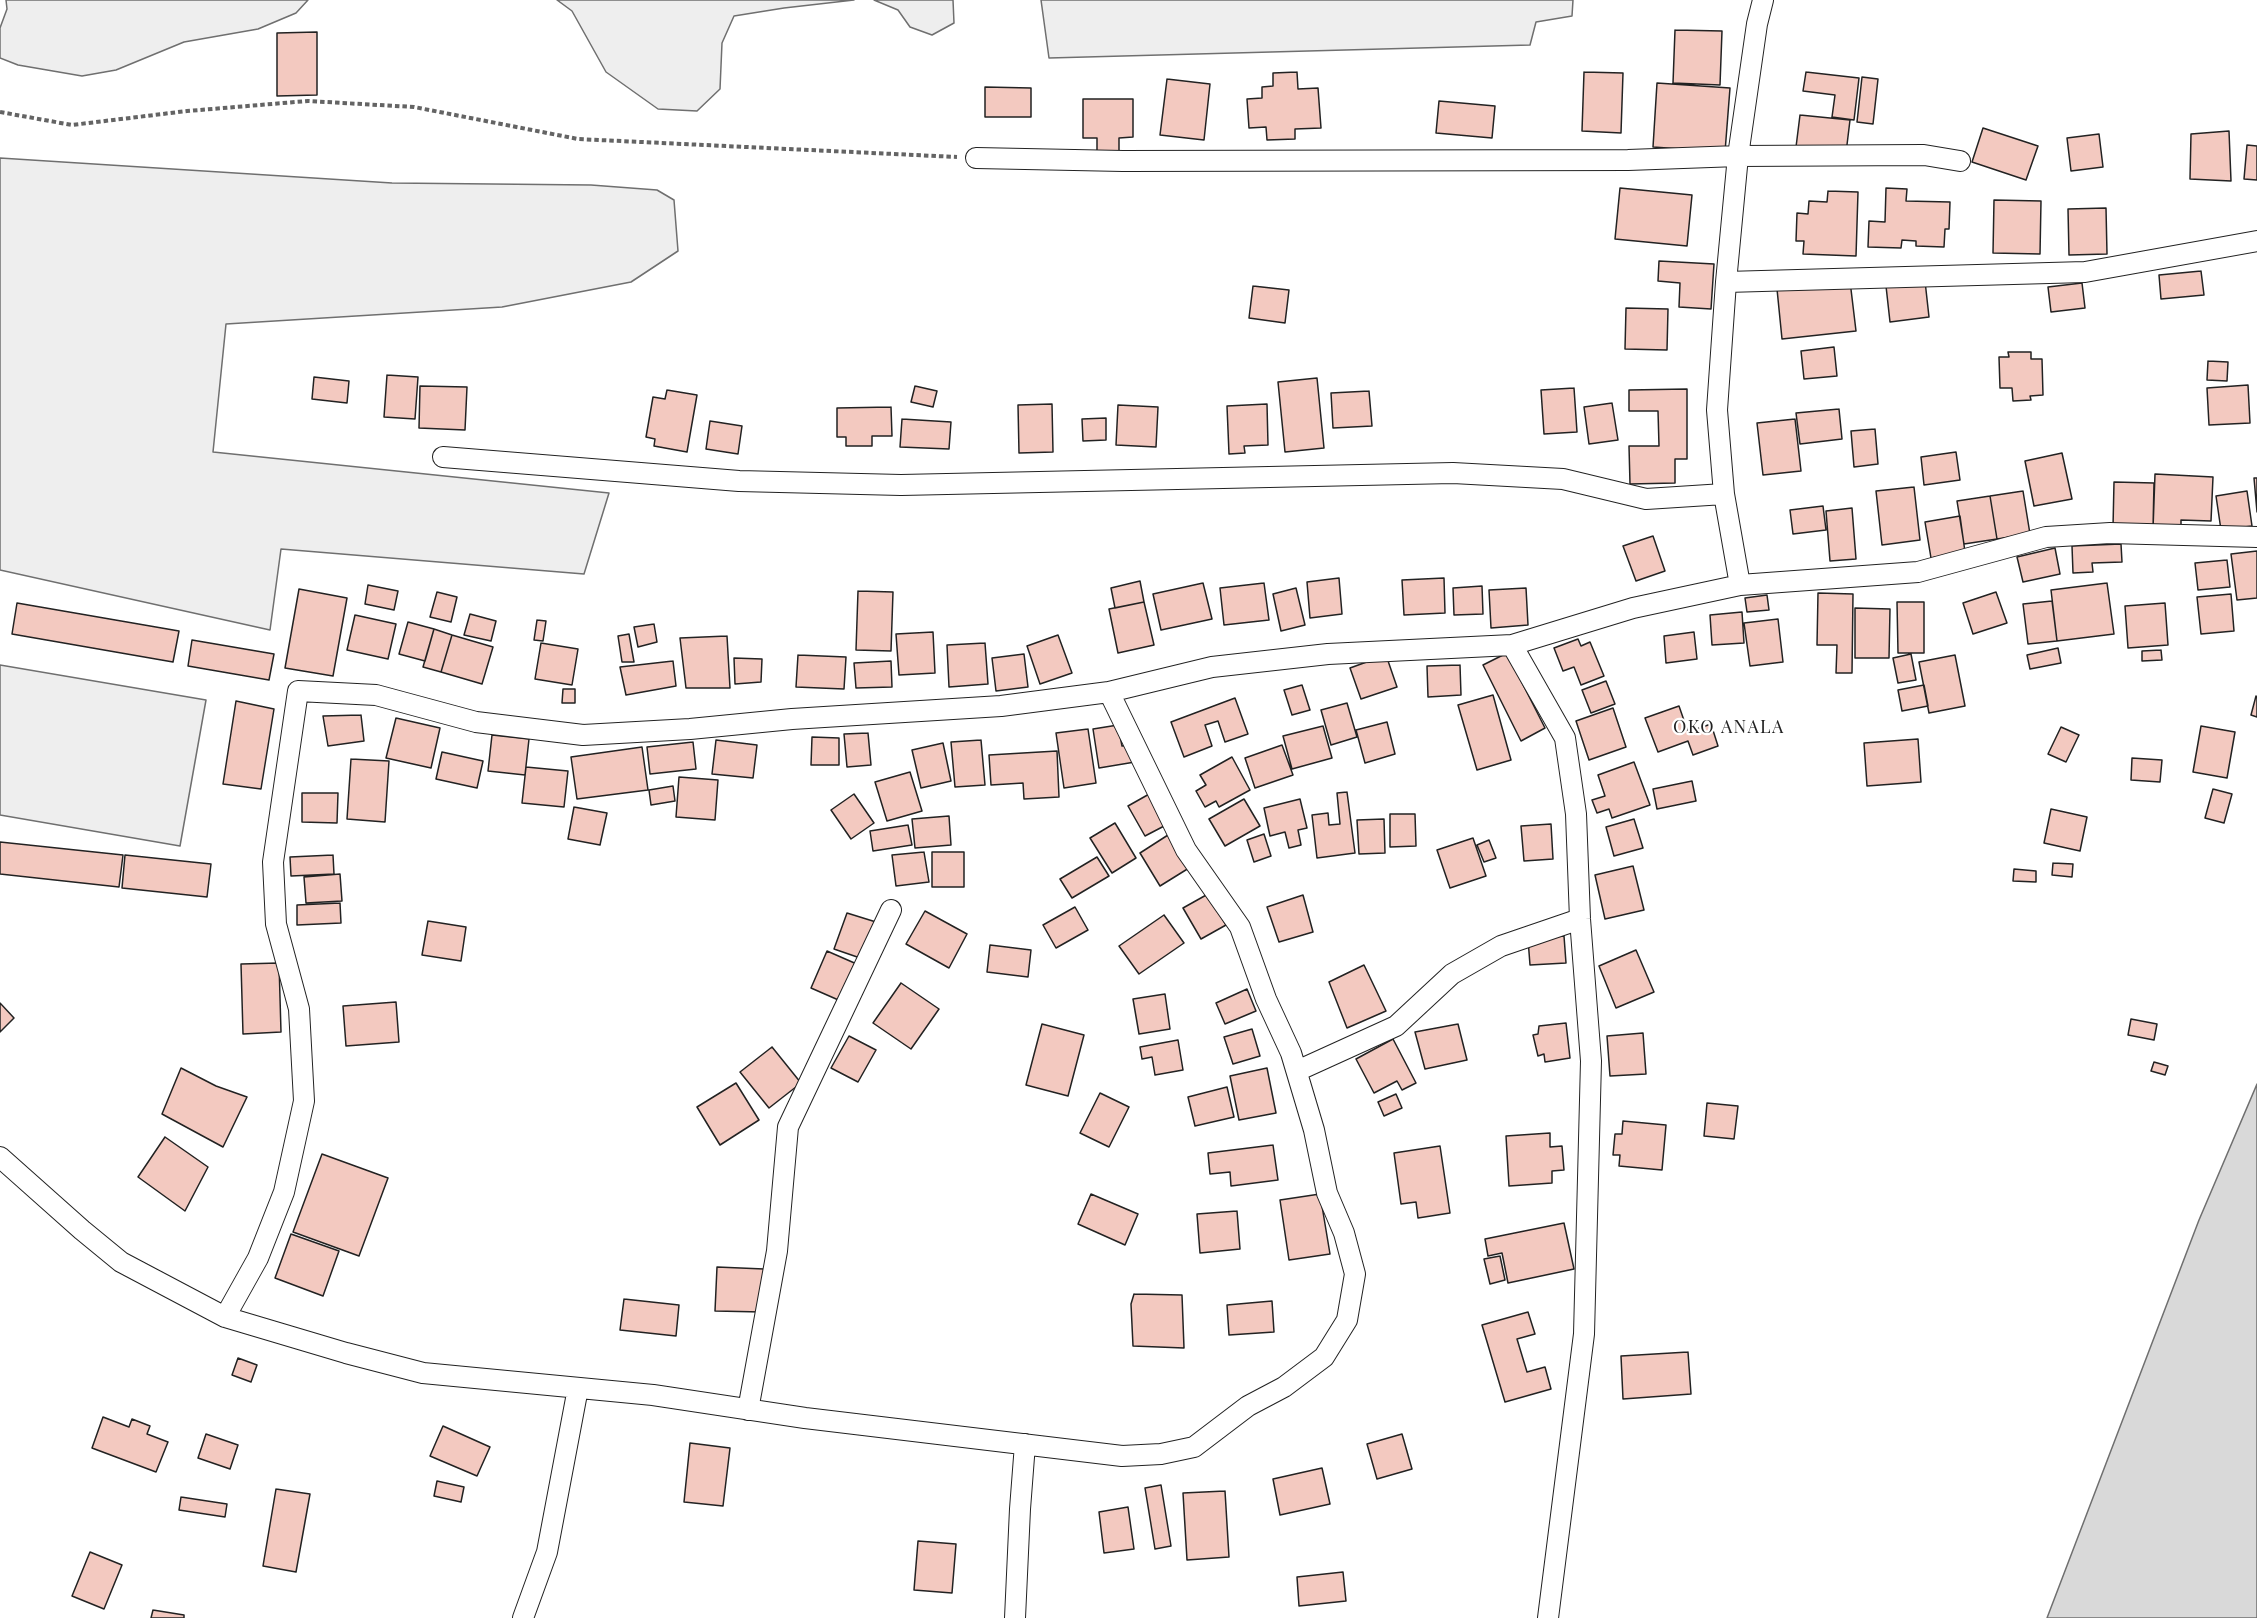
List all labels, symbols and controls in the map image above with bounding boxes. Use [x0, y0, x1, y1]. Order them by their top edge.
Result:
district label: OKO ANALA [1673, 716, 1785, 738]

